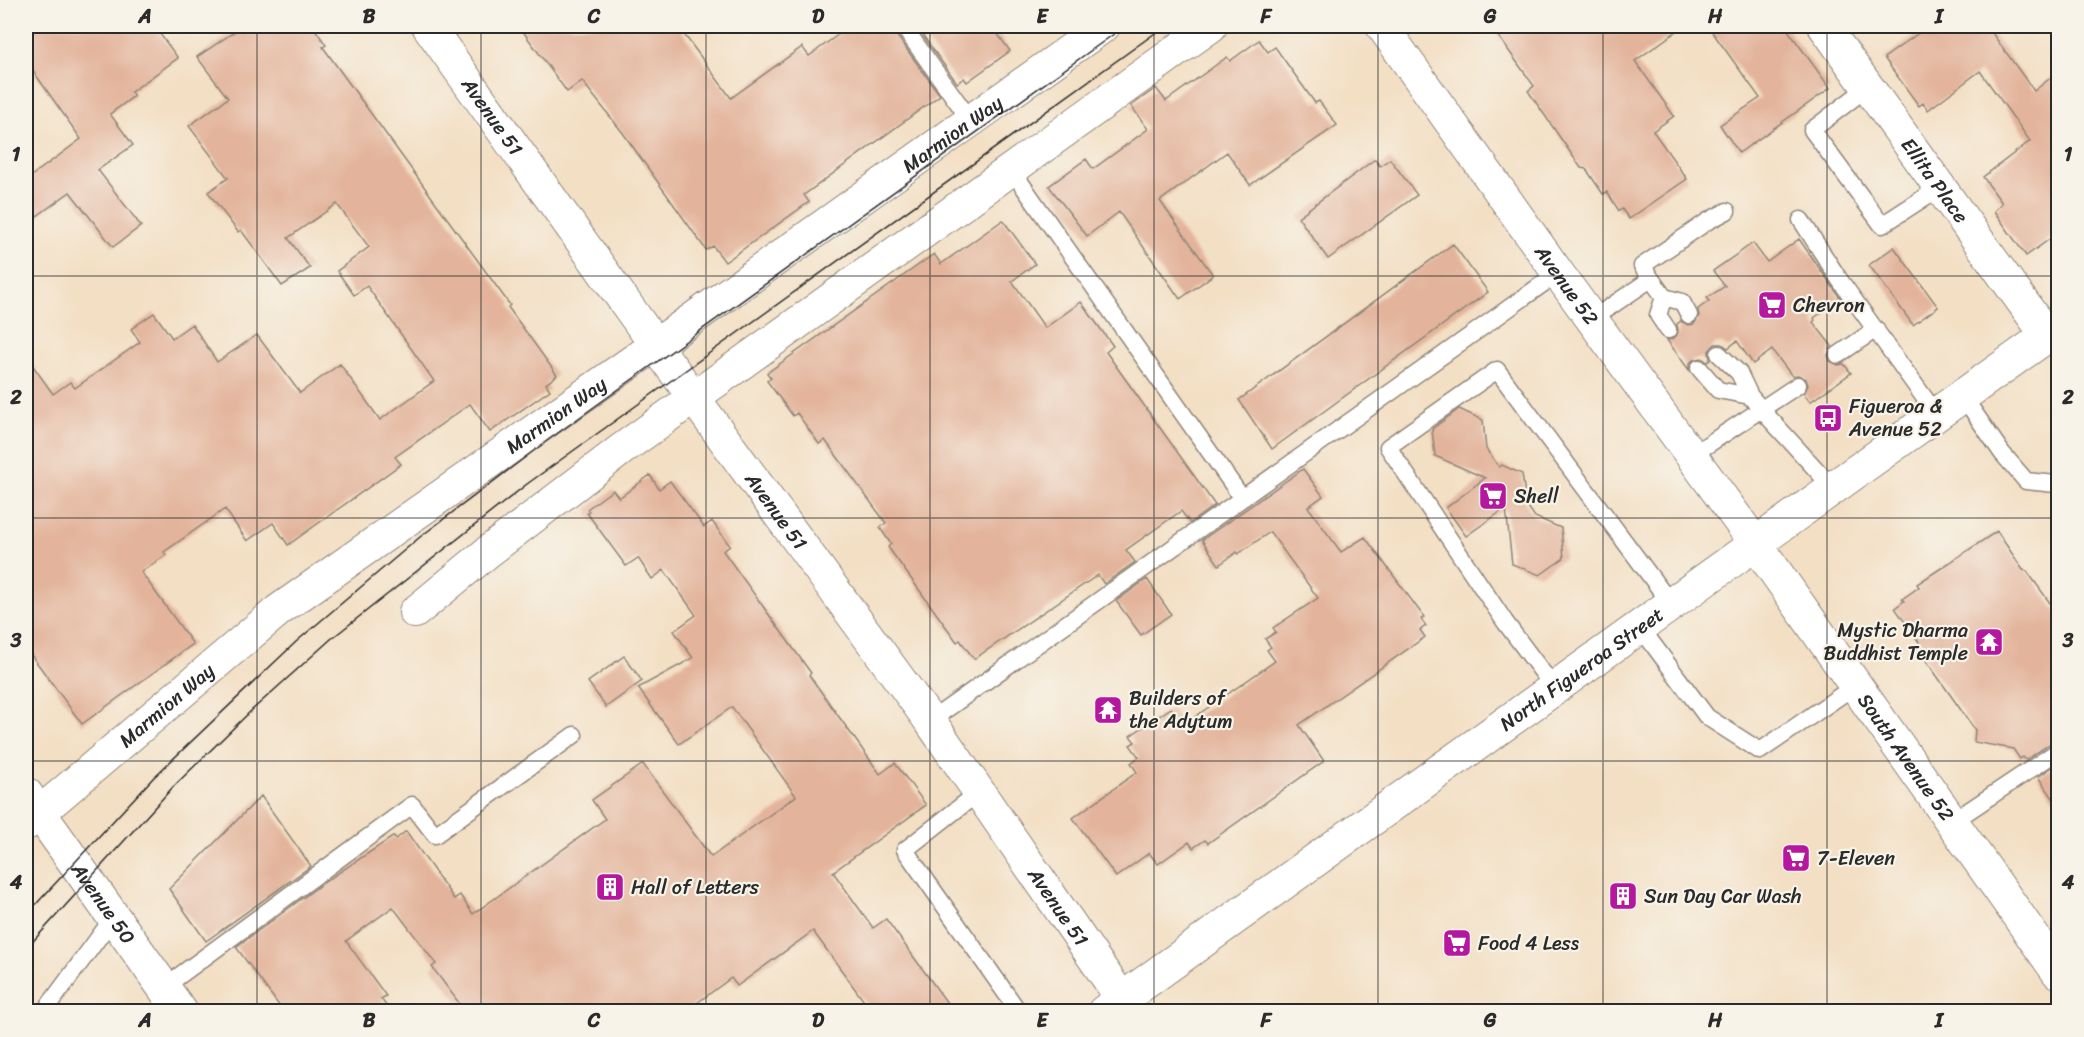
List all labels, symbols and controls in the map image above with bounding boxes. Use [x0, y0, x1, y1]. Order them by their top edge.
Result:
text: A [137, 0, 152, 34]
text: B [363, 0, 376, 34]
text: C [587, 0, 601, 34]
text: D [812, 0, 825, 34]
text: E [1036, 0, 1049, 34]
text: F [1260, 0, 1273, 34]
text: G [1483, 0, 1497, 34]
text: H [1707, 0, 1723, 34]
text: I [1934, 0, 1945, 34]
street label: Avenue 51 [452, 69, 533, 163]
street label: Marmion Way [894, 85, 1011, 182]
street label: Ellita Place [1892, 130, 1978, 231]
text: 1 [12, 137, 21, 172]
text: 1 [2064, 137, 2073, 172]
street label: Avenue 52 [1525, 236, 1608, 333]
place label: Chevron [1793, 288, 1865, 323]
supermarket icon: Chevron [1756, 289, 1788, 321]
street label: Marmion Way [498, 367, 614, 463]
text: 2 [9, 380, 22, 415]
text: 2 [2061, 380, 2074, 415]
place label: Figueroa & Avenue 52 [1848, 389, 1942, 447]
bus stop icon: Figueroa & Avenue 52 [1812, 402, 1844, 434]
street label: Avenue 51 [735, 463, 817, 557]
place label: Shell [1514, 479, 1559, 514]
supermarket icon: Shell [1477, 480, 1509, 512]
street label: North Figueroa Street [1492, 597, 1671, 740]
place label: Mystic Dharma Buddhist Temple [1824, 613, 1968, 671]
text: 3 [10, 623, 22, 658]
text: 3 [2062, 623, 2074, 658]
temple icon: Mystic Dharma Buddhist Temple [1973, 626, 2005, 658]
street label: Marmion Way [110, 654, 223, 756]
place label: Builders of the Adytum [1129, 681, 1233, 739]
street label: South Avenue 52 [1848, 685, 1964, 829]
temple icon: Builders of the Adytum [1092, 694, 1124, 726]
place label: 7-Eleven [1817, 841, 1895, 876]
supermarket icon: 7-Eleven [1780, 842, 1812, 874]
street label: Avenue 50 [62, 854, 145, 952]
street label: Avenue 51 [1018, 859, 1098, 954]
text: 4 [9, 865, 23, 900]
text: 4 [2061, 865, 2075, 900]
place label: Hall of Letters [631, 870, 760, 905]
building icon: Hall of Letters [594, 871, 626, 903]
place label: Sun Day Car Wash [1644, 879, 1801, 914]
building icon: Sun Day Car Wash [1607, 880, 1639, 912]
place label: Food 4 Less [1478, 926, 1580, 961]
supermarket icon: Food 4 Less [1441, 927, 1473, 959]
text: A [137, 1003, 152, 1037]
text: B [363, 1003, 376, 1037]
text: C [587, 1003, 601, 1037]
text: D [812, 1003, 825, 1037]
text: E [1036, 1003, 1049, 1037]
text: F [1260, 1003, 1273, 1037]
text: G [1483, 1003, 1497, 1037]
text: H [1707, 1003, 1723, 1037]
text: I [1934, 1003, 1945, 1037]

